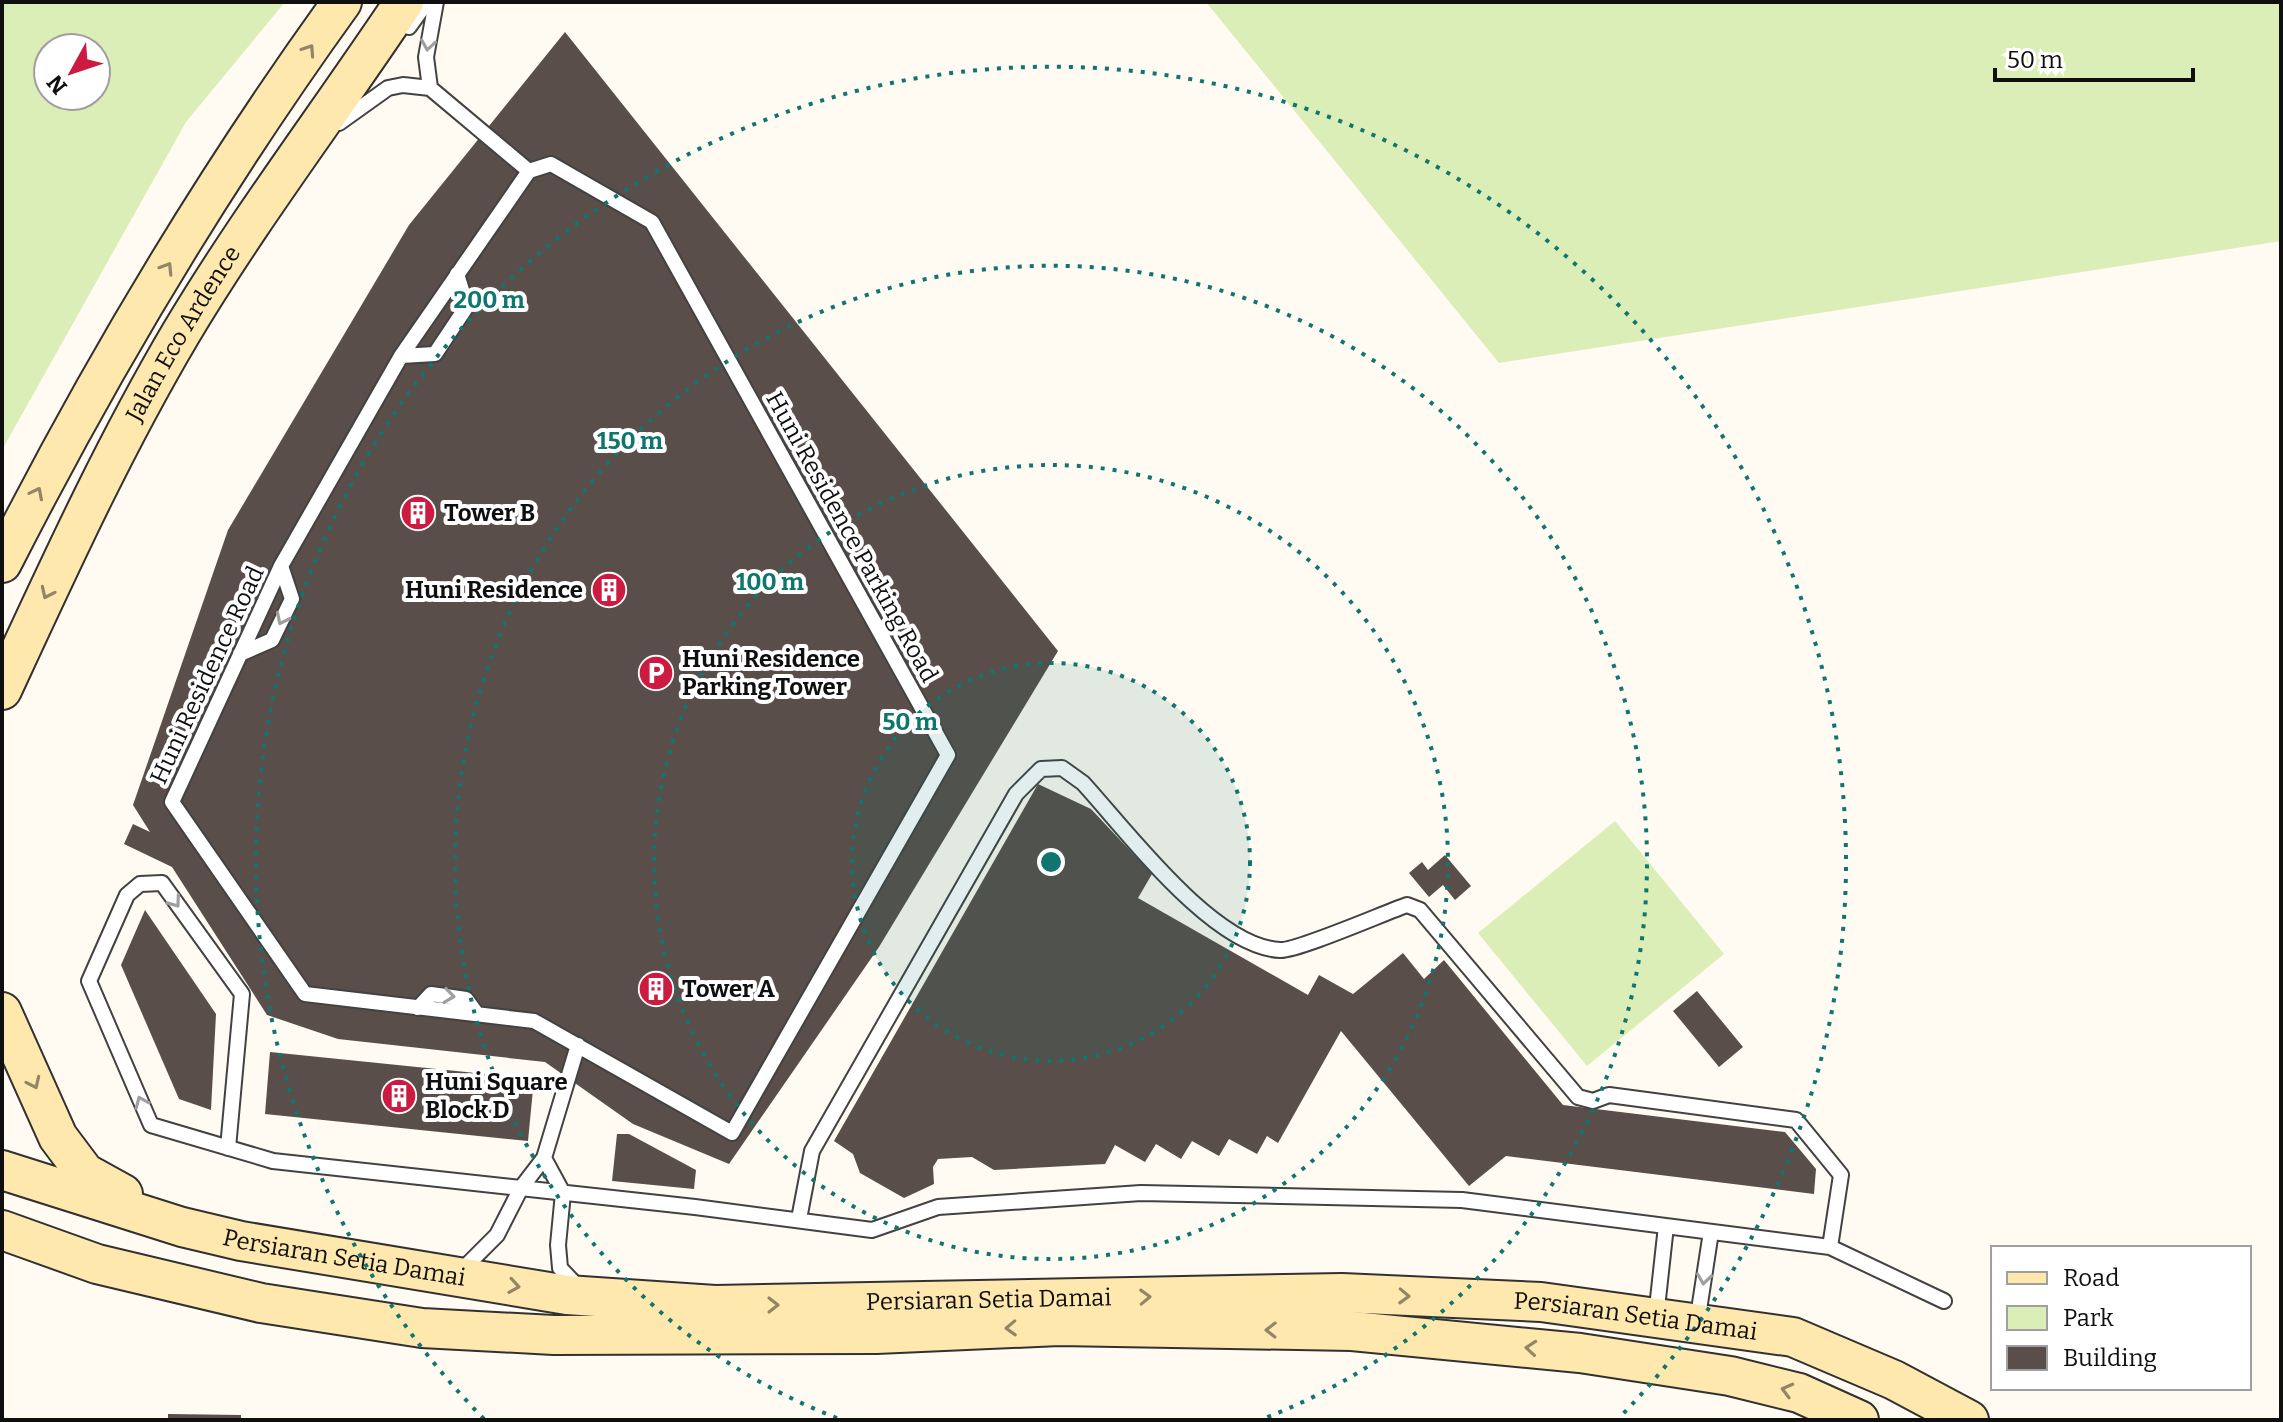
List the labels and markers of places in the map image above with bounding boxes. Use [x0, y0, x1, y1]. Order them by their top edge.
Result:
building icon: Tower B [399, 494, 437, 532]
place label: Tower B [444, 499, 535, 527]
building icon: Huni Residence [590, 571, 628, 609]
place label: Huni Residence [405, 576, 583, 604]
place label: Huni Residence Parking Tower [682, 645, 860, 701]
parking icon: Huni Residence Parking Tower [637, 654, 675, 692]
centre of rings [1037, 848, 1065, 876]
building icon: Tower A [637, 970, 675, 1008]
place label: Tower A [682, 975, 776, 1003]
place label: Huni Square Block D [425, 1068, 568, 1124]
building icon: Huni Square Block D [380, 1077, 418, 1115]

